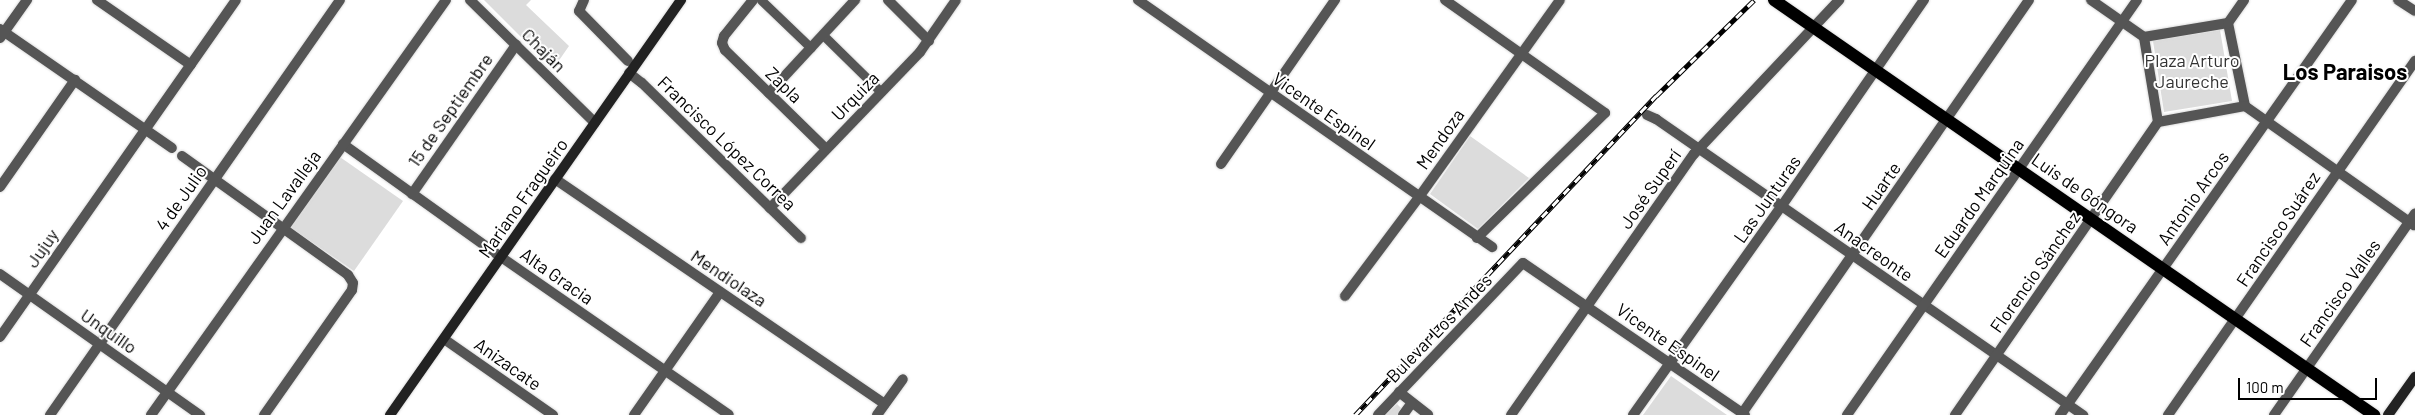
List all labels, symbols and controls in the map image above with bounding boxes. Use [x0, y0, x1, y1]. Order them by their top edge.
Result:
street label: Chaján [518, 24, 570, 76]
street label: 15 de Septiembre [403, 49, 497, 171]
park label: Plaza Arturo Jaureche [2144, 50, 2240, 92]
district label: Los Paraisos [2283, 59, 2407, 85]
street label: Zapla [761, 63, 807, 107]
street label: Urquiza [827, 67, 883, 125]
street label: Vicente Espinel [1268, 68, 1380, 154]
street label: Francisco López Correa [653, 71, 801, 215]
street label: Mendoza [1411, 105, 1469, 173]
street label: Mariano Fragueiro [474, 134, 572, 262]
street label: Eduardo Marquina [1930, 134, 2028, 262]
street label: José Superí [1615, 145, 1685, 233]
street label: Juan Lavalleja [243, 146, 325, 248]
street label: Antonio Arcos [2153, 147, 2233, 249]
street label: Luis de Góngora [2028, 148, 2142, 238]
street label: Las Junturas [1729, 151, 1805, 247]
street label: Huarte [1857, 158, 1905, 214]
street label: 4 de Julio [151, 161, 211, 235]
street label: Francisco Suárez [2232, 167, 2324, 291]
street label: Florencio Sánchez [1985, 207, 2085, 337]
street label: Anacreonte [1831, 216, 1917, 286]
street label: Jujuy [21, 224, 63, 272]
street label: Francisco Valles [2295, 235, 2385, 351]
street label: Alta Gracia [516, 243, 598, 309]
street label: Mendiolaza [687, 245, 771, 311]
street label: Bulevar Los Andes [1382, 269, 1496, 387]
street label: Vicente Espinel [1612, 299, 1724, 385]
street label: Unquillo [77, 304, 141, 358]
street label: Anizacate [470, 333, 546, 395]
scale bar [2240, 368, 2379, 400]
text: 100 m [2246, 378, 2284, 396]

